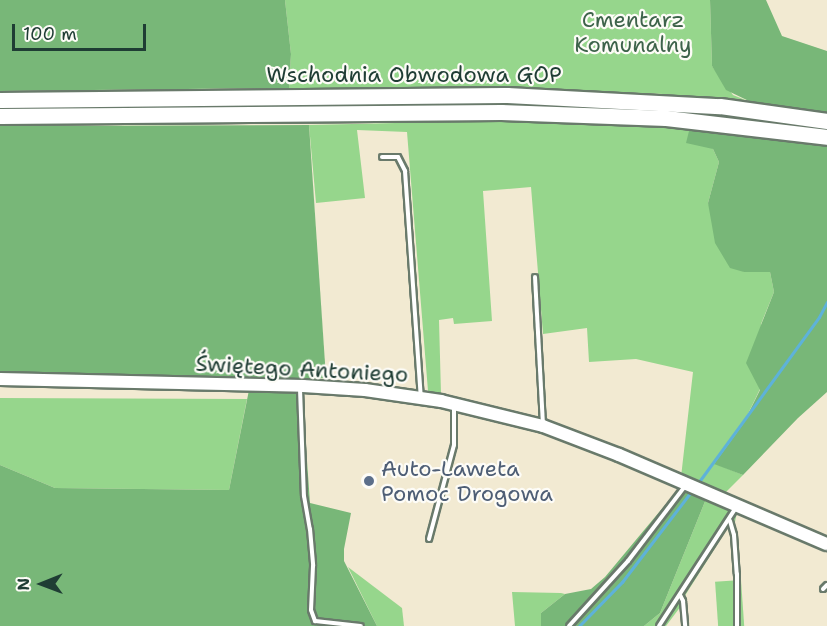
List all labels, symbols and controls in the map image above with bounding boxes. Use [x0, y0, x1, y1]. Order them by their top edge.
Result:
park label: Cmentarz Komunalny [574, 6, 692, 57]
scale bar [15, 12, 148, 50]
text: 100 m [23, 22, 77, 46]
street label: Wschodnia Obwodowa GOP [266, 62, 562, 88]
street label: Świętego Antoniego [195, 350, 409, 388]
place label: Auto-Laweta Pomoc Drogowa [381, 455, 553, 506]
marker: Auto-Laweta Pomoc Drogowa [362, 474, 376, 488]
north arrow [12, 554, 72, 614]
text: N [13, 578, 34, 591]

